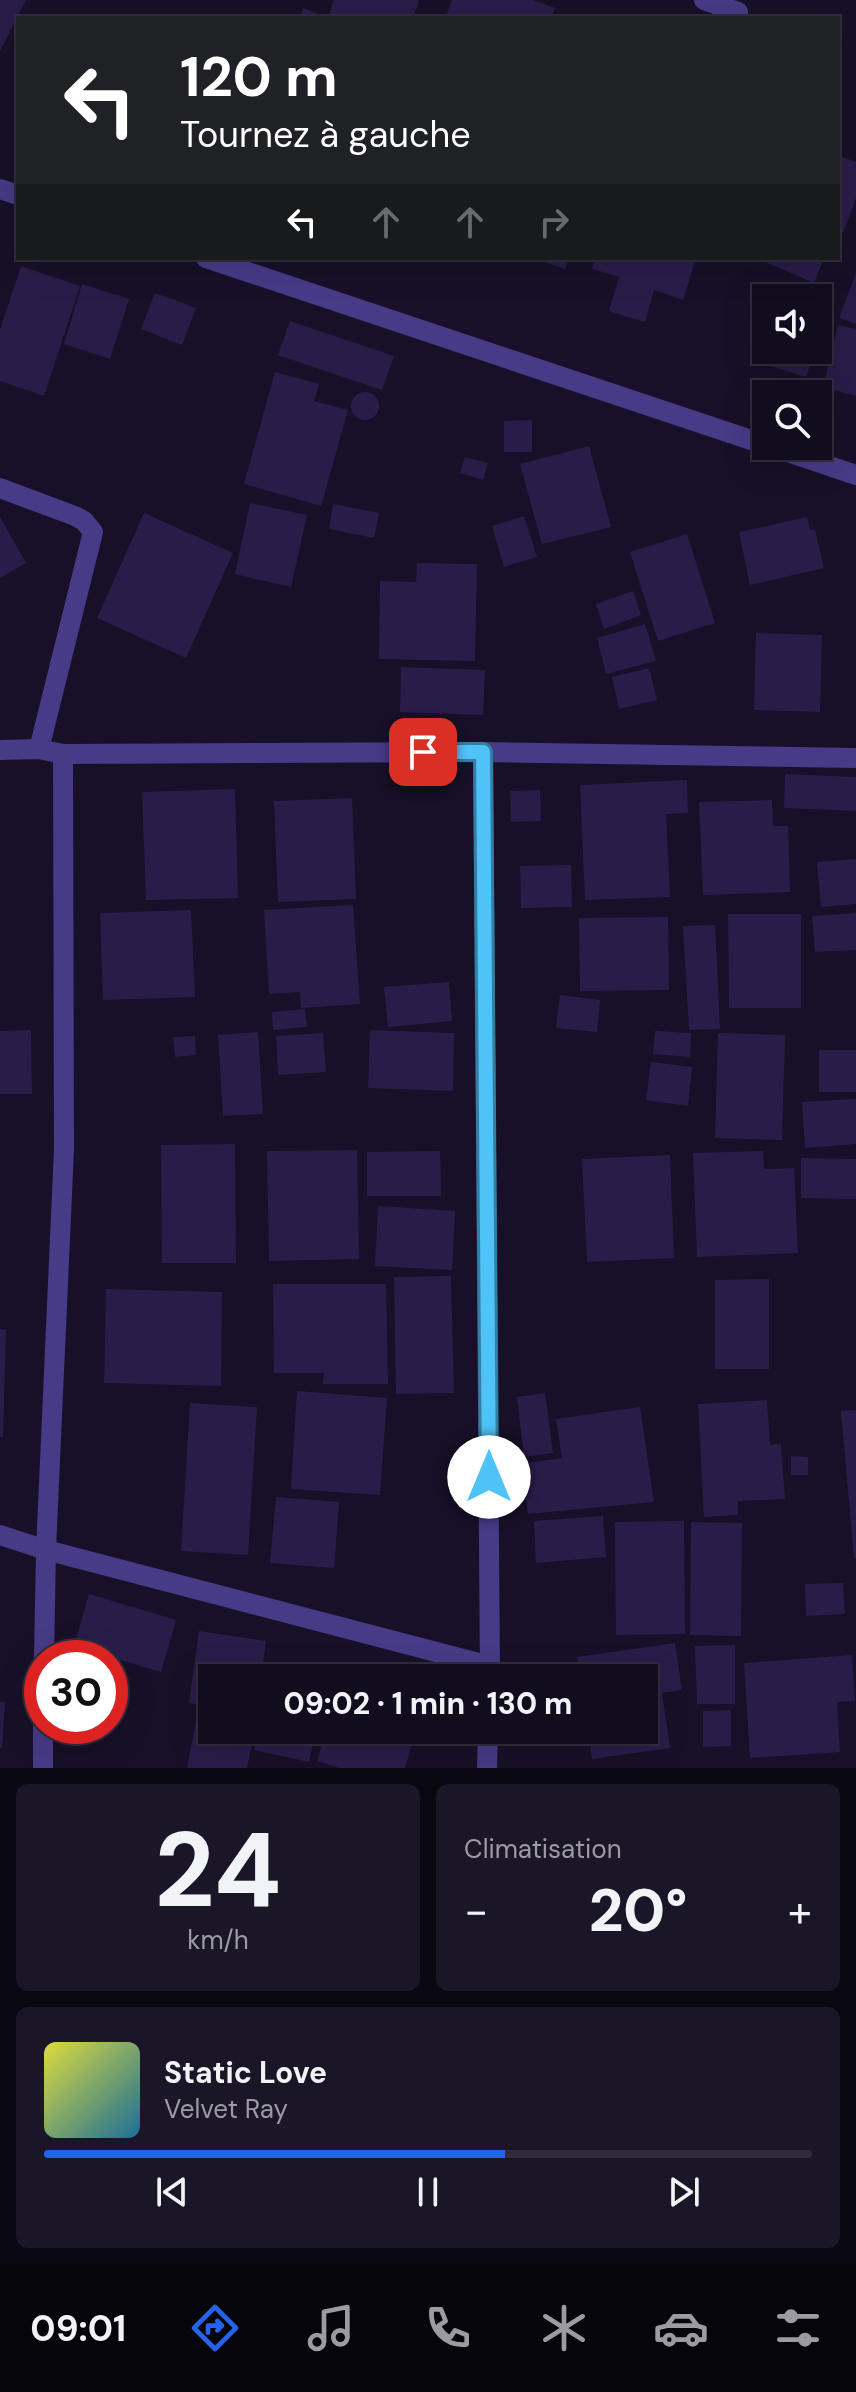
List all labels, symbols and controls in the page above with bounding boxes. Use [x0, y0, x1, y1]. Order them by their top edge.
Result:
text: 120 m [180, 40, 338, 113]
icon: left [48, 48, 152, 152]
text: Tournez à gauche [180, 111, 471, 158]
icon: left [280, 200, 324, 244]
icon: ahead [364, 200, 408, 244]
icon: ahead [448, 200, 492, 244]
icon: right [532, 200, 576, 244]
map controls [752, 284, 832, 460]
button: sound [752, 284, 832, 364]
button: search [752, 380, 832, 460]
pin [389, 718, 457, 786]
icon: arrive [401, 730, 445, 774]
position arrow [447, 1435, 531, 1519]
speed limit sign: 30 [24, 1640, 128, 1744]
text: 09:02 · 1 min · 130 m [284, 1684, 572, 1723]
text: 24 [155, 1803, 281, 1938]
text: Climatisation [464, 1832, 622, 1866]
text: 20° [589, 1871, 687, 1950]
text: − [464, 1882, 488, 1940]
text: + [788, 1882, 812, 1940]
text: km/h [187, 1923, 249, 1957]
text: Static Love [164, 2053, 327, 2092]
text: Velvet Ray [164, 2092, 288, 2126]
icon: previous [150, 2170, 194, 2214]
icon: pause [406, 2170, 450, 2214]
icon: next [662, 2170, 706, 2214]
icon: directions [187, 2300, 243, 2356]
icon: music [303, 2300, 359, 2356]
icon: phone [420, 2300, 476, 2356]
icon: climate [536, 2300, 592, 2356]
icon: car [653, 2300, 709, 2356]
icon: filters [770, 2300, 826, 2356]
text: 09:01 [30, 2305, 126, 2352]

